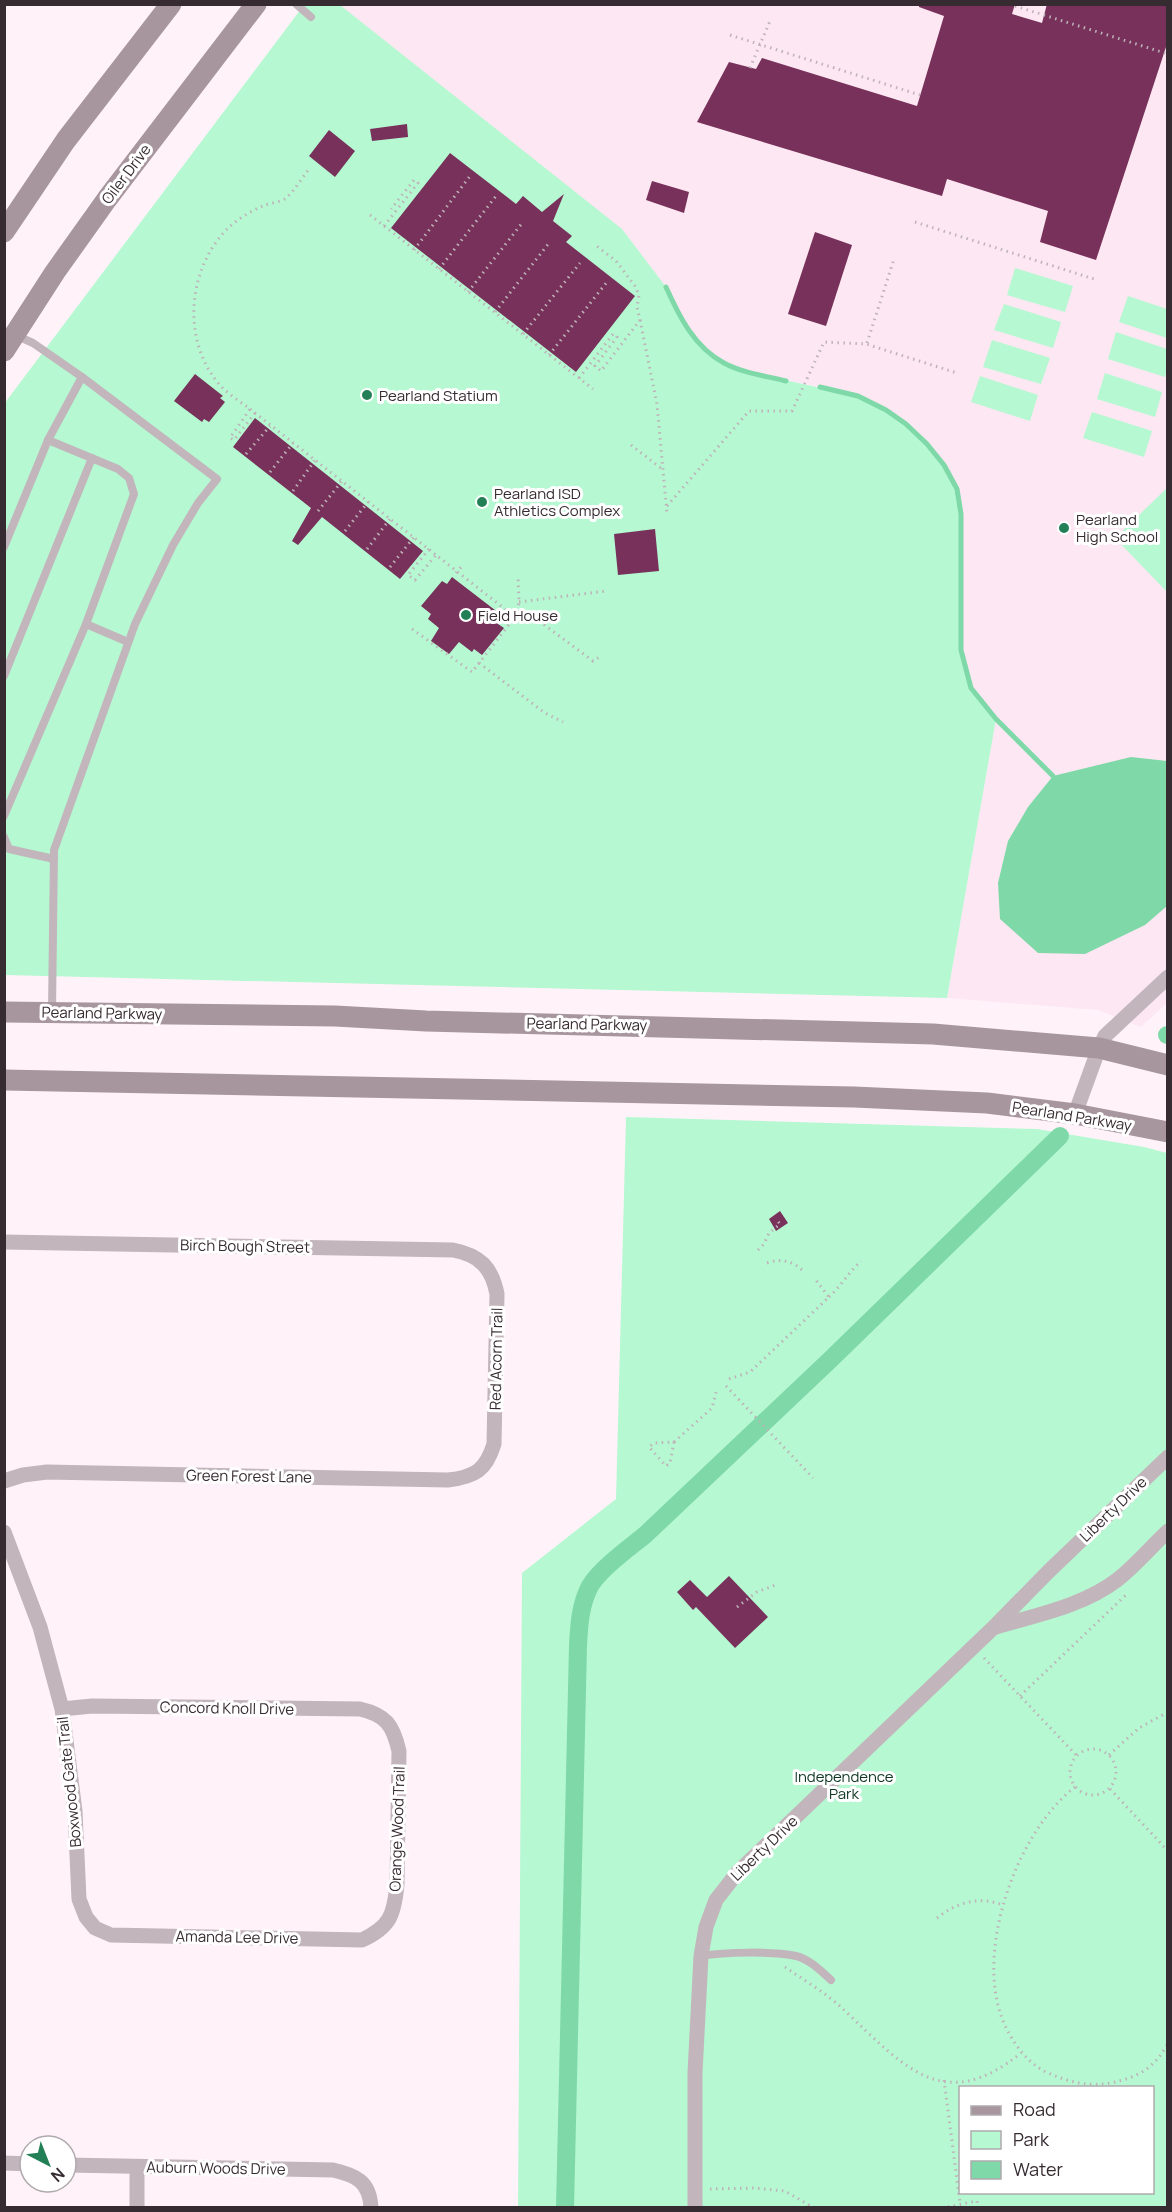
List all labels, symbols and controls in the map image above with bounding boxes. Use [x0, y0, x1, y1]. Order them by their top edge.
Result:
street label: Oiler Drive [97, 140, 156, 208]
place label: Pearland Statium [379, 385, 498, 406]
marker: Pearland Statium [360, 388, 374, 402]
place label: Pearland ISD Athletics Complex [494, 483, 620, 521]
marker: Pearland ISD Athletics Complex [475, 495, 489, 509]
place label: Pearland High School [1076, 509, 1158, 547]
marker: Pearland High School [1057, 521, 1071, 535]
place label: Field House [478, 605, 558, 626]
marker: Field House [459, 608, 473, 622]
street label: Pearland Parkway [41, 1001, 163, 1025]
street label: Pearland Parkway [526, 1012, 648, 1036]
street label: Pearland Parkway [1011, 1096, 1133, 1136]
street label: Birch Bough Street [180, 1234, 310, 1258]
street label: Red Acorn Trail [485, 1308, 507, 1410]
street label: Green Forest Lane [186, 1464, 312, 1488]
street label: Liberty Drive [1075, 1471, 1151, 1546]
street label: Concord Knoll Drive [160, 1696, 295, 1720]
street label: Boxwood Gate Trail [52, 1715, 86, 1849]
street label: Orange Wood Trail [384, 1766, 410, 1892]
park label: Independence Park [794, 1766, 894, 1804]
street label: Liberty Drive [726, 1810, 802, 1885]
street label: Amanda Lee Drive [175, 1925, 299, 1949]
legend [959, 2086, 1154, 2194]
text: Road [1013, 2097, 1056, 2121]
text: Park [1013, 2127, 1050, 2151]
north arrow [18, 2134, 78, 2194]
street label: Auburn Woods Drive [146, 2156, 286, 2180]
text: Water [1013, 2157, 1063, 2181]
text: N [46, 2163, 70, 2187]

